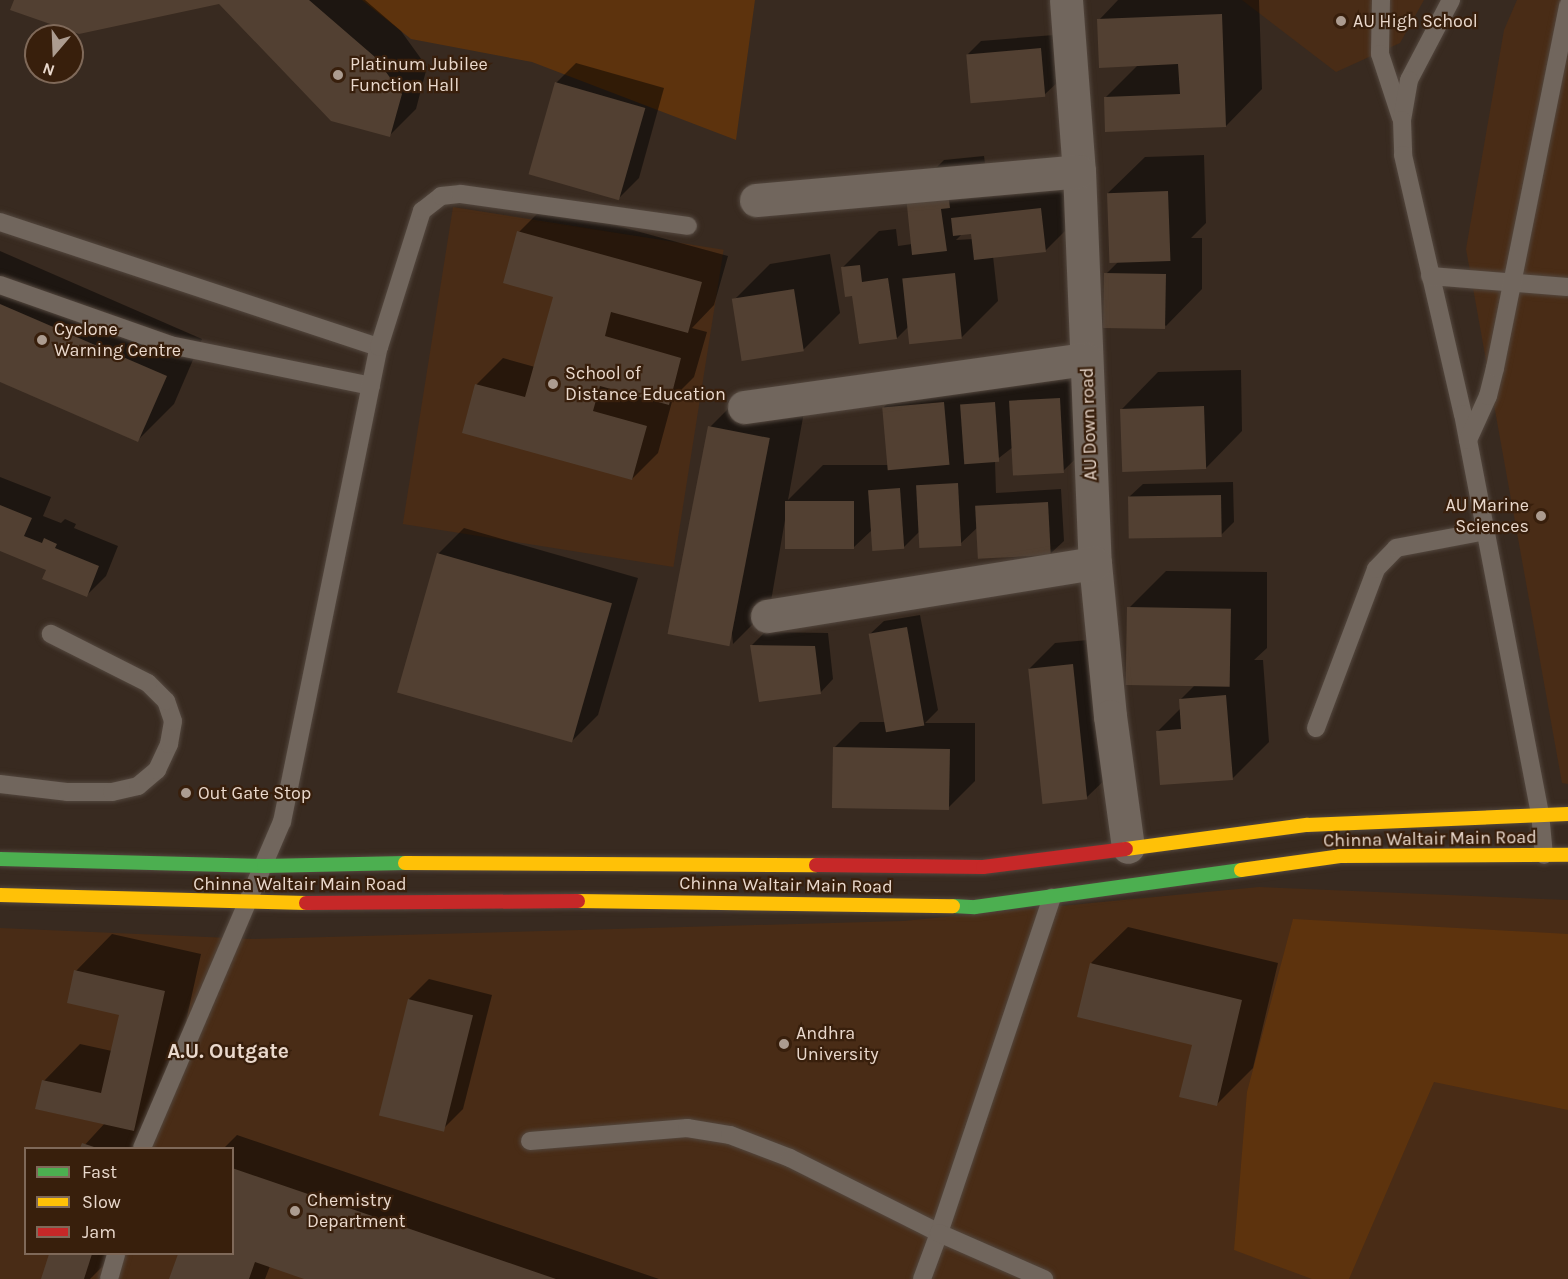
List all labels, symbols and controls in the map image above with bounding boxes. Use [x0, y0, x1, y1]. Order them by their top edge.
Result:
place label: AU High School [1353, 10, 1478, 32]
marker: AU High School [1334, 14, 1348, 28]
north arrow [24, 24, 84, 84]
place label: Platinum Jubilee Function Hall [350, 54, 488, 97]
text: N [40, 59, 57, 80]
marker: Platinum Jubilee Function Hall [331, 68, 345, 82]
place label: Cyclone Warning Centre [54, 319, 181, 362]
marker: Cyclone Warning Centre [35, 333, 49, 347]
place label: School of Distance Education [565, 363, 726, 406]
street label: AU Down road [1076, 367, 1102, 481]
marker: School of Distance Education [546, 377, 560, 391]
place label: AU Marine Sciences [1445, 495, 1529, 538]
marker: AU Marine Sciences [1534, 509, 1548, 523]
place label: Out Gate Stop [198, 782, 311, 804]
marker: Out Gate Stop [179, 786, 193, 800]
street label: Chinna Waltair Main Road [1323, 826, 1537, 852]
street label: Chinna Waltair Main Road [679, 872, 893, 898]
street label: Chinna Waltair Main Road [193, 873, 407, 895]
place label: Andhra University [796, 1023, 879, 1066]
marker: Andhra University [777, 1037, 791, 1051]
district label: A.U. Outgate [167, 1038, 289, 1064]
legend [24, 1147, 234, 1255]
text: Fast [82, 1161, 117, 1183]
place label: Chemistry Department [307, 1190, 406, 1232]
text: Slow [82, 1191, 121, 1213]
marker: Chemistry Department [288, 1204, 302, 1218]
text: Jam [82, 1221, 116, 1243]

